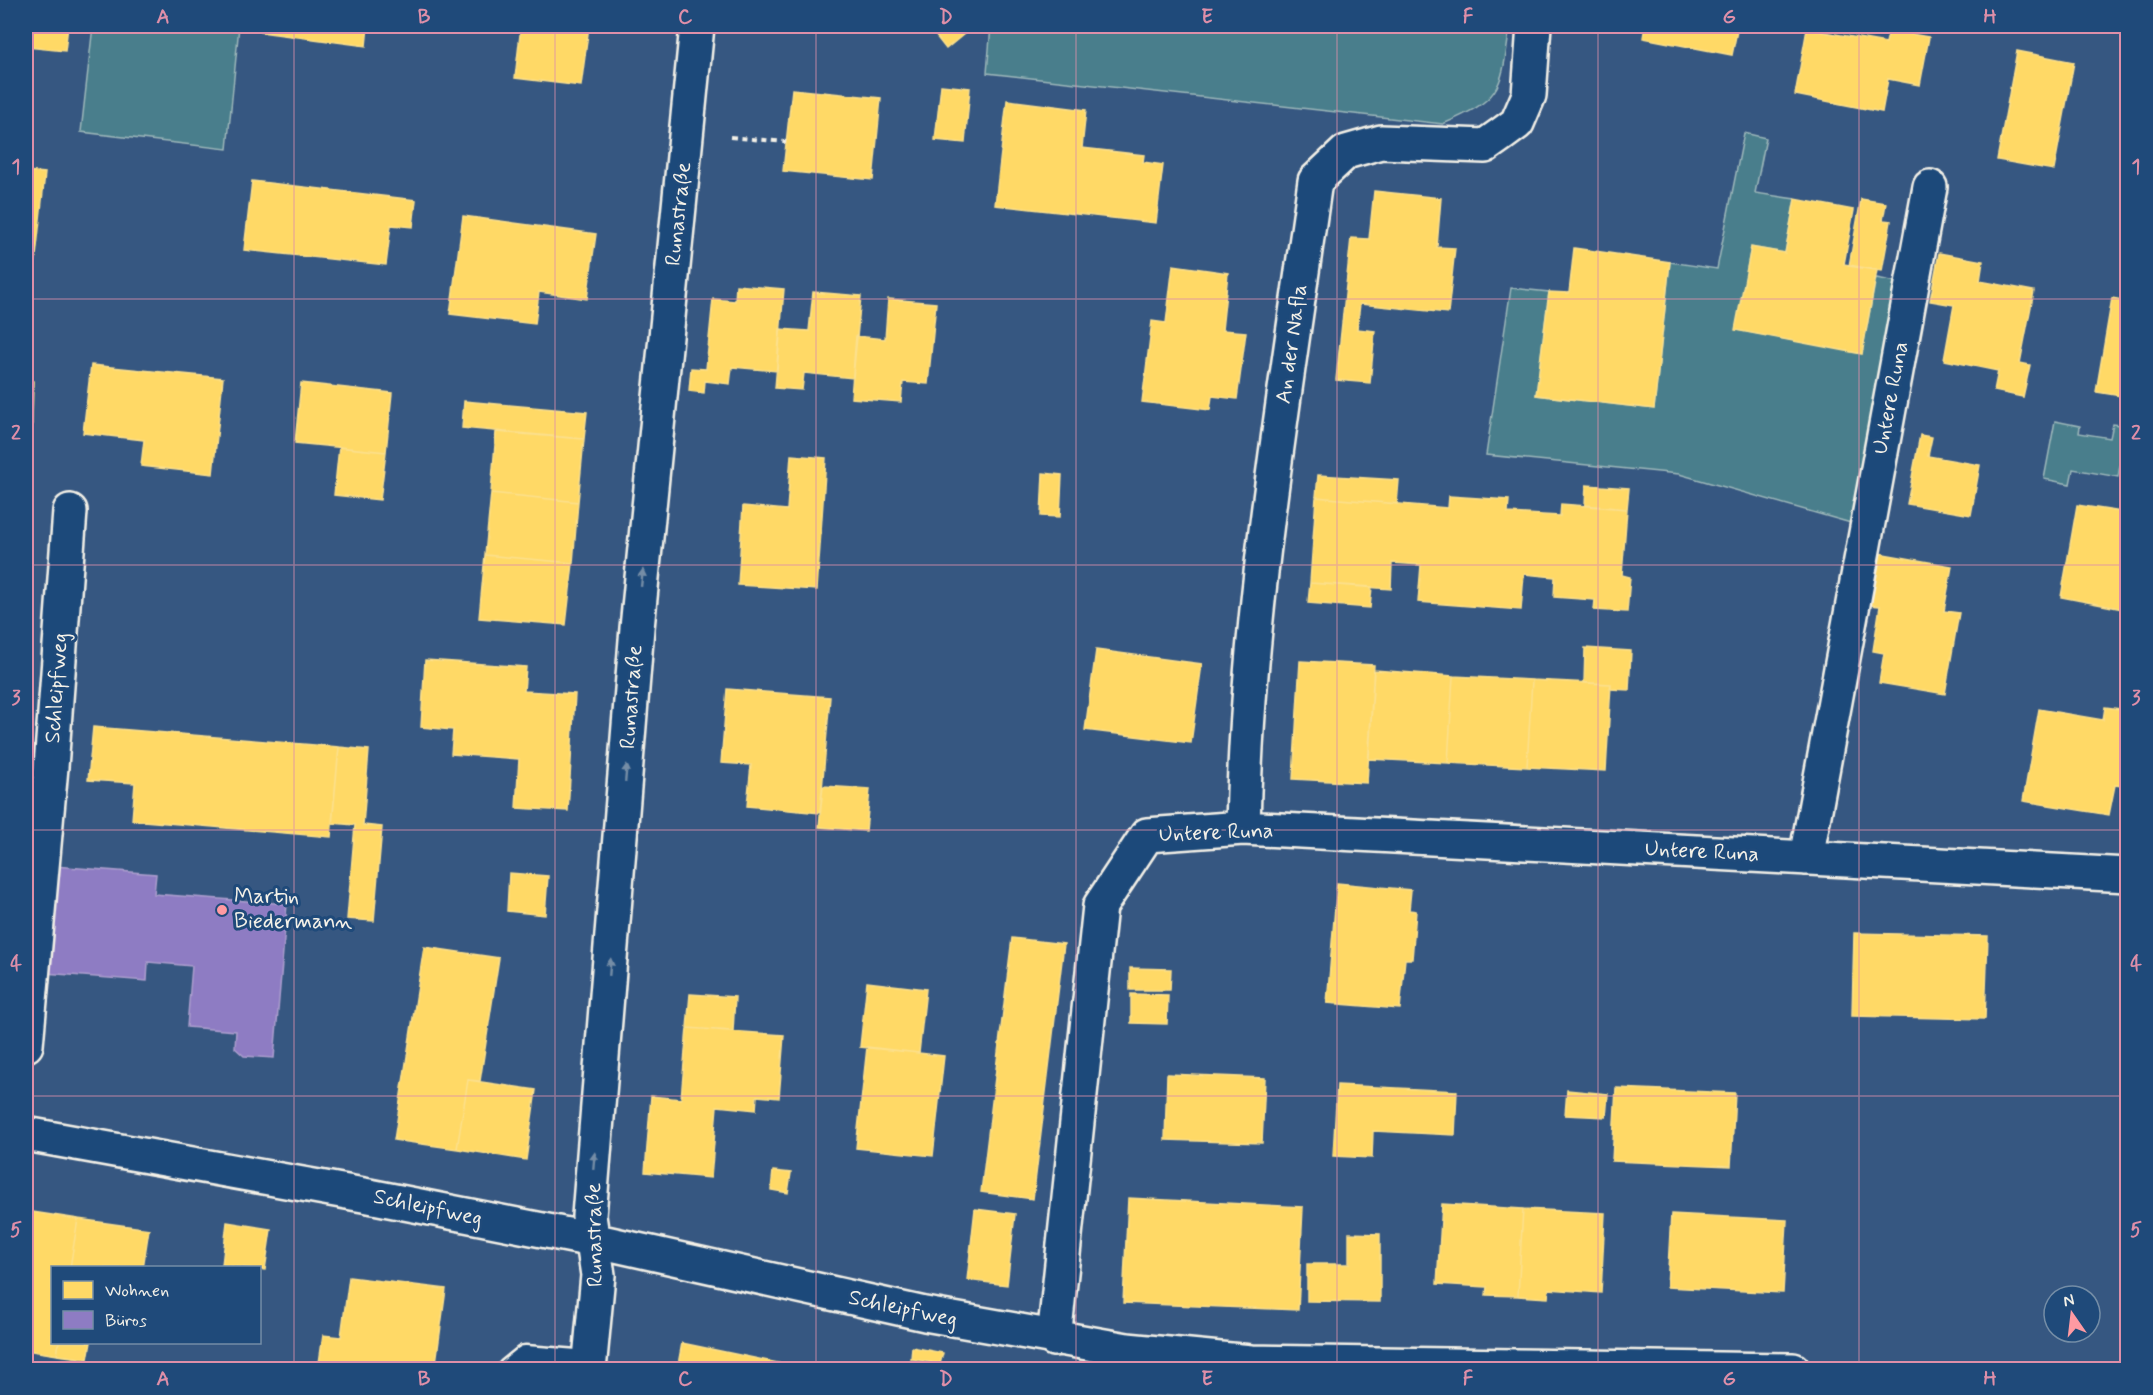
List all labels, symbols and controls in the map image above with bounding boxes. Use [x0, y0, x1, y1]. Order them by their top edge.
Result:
text: A [156, 4, 170, 31]
text: B [418, 4, 431, 31]
text: C [678, 4, 693, 31]
text: D [939, 4, 953, 31]
text: E [1201, 4, 1213, 31]
text: F [1463, 4, 1474, 31]
text: G [1722, 4, 1736, 31]
text: H [1983, 4, 1997, 31]
text: 1 [12, 154, 20, 181]
text: 1 [2132, 154, 2140, 181]
street label: Runastraße [660, 160, 698, 267]
street label: An der Nafla [1270, 282, 1314, 406]
street label: Untere Runa [1866, 339, 1916, 457]
text: 2 [11, 420, 21, 447]
text: 2 [2131, 420, 2141, 447]
one-way arrow [637, 569, 647, 588]
street label: Schleipfweg [39, 632, 76, 744]
street label: Runastraße [614, 644, 650, 750]
text: 3 [11, 685, 21, 712]
text: 3 [2131, 685, 2141, 712]
one-way arrow [621, 763, 631, 782]
street label: Untere Runa [1158, 817, 1274, 849]
street label: Untere Runa [1644, 835, 1760, 869]
place label: Martin Biedermann [234, 883, 352, 936]
marker: Martin Biedermann [215, 903, 229, 917]
text: 4 [10, 951, 22, 978]
text: 4 [2130, 951, 2142, 978]
one-way arrow [606, 957, 615, 976]
one-way arrow [589, 1152, 599, 1171]
street label: Runastraße [580, 1182, 610, 1287]
street label: Schleipfweg [371, 1183, 485, 1234]
text: 5 [10, 1217, 22, 1244]
text: 5 [2130, 1217, 2142, 1244]
legend [51, 1266, 261, 1344]
text: Wohnen [105, 1279, 169, 1303]
street label: Schleipfweg [846, 1284, 960, 1335]
north arrow [2042, 1284, 2102, 1344]
text: N [2061, 1289, 2076, 1312]
text: Büros [105, 1309, 147, 1333]
text: A [156, 1366, 170, 1393]
text: B [418, 1366, 431, 1393]
text: C [678, 1366, 693, 1393]
text: D [939, 1366, 953, 1393]
text: E [1201, 1366, 1213, 1393]
text: F [1463, 1366, 1474, 1393]
text: G [1722, 1366, 1736, 1393]
text: H [1983, 1366, 1997, 1393]

